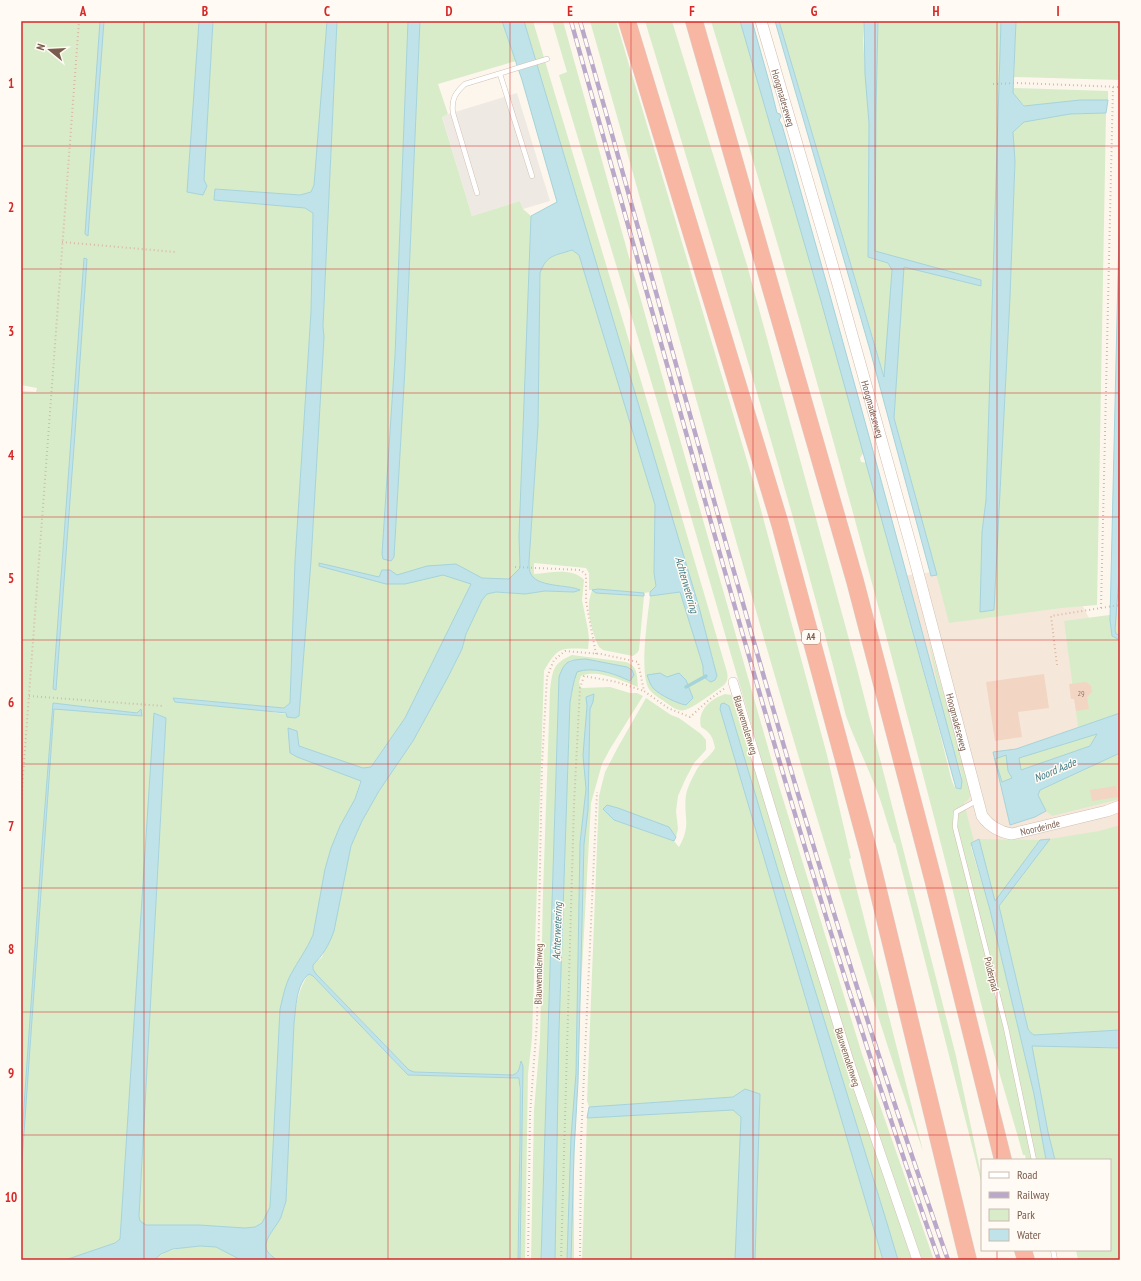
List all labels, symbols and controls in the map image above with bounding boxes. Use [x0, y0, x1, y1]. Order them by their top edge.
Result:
text: A [79, 3, 87, 20]
text: B [202, 3, 208, 20]
text: C [324, 3, 330, 20]
text: D [446, 3, 453, 20]
text: E [567, 3, 573, 20]
text: F [689, 3, 695, 20]
text: G [811, 3, 818, 20]
text: H [933, 3, 940, 20]
text: I [1056, 3, 1060, 20]
north arrow [30, 30, 70, 70]
text: N [33, 42, 48, 52]
street label: Hoogmadeseweg [768, 68, 797, 128]
text: 1 [8, 75, 14, 92]
text: 2 [8, 199, 14, 216]
text: 3 [8, 323, 14, 340]
street label: Hoogmadeseweg [858, 379, 887, 440]
text: 4 [8, 447, 15, 464]
water label: Achterwetering [672, 555, 702, 616]
text: 5 [8, 570, 14, 587]
road number: A4 [802, 630, 820, 644]
house number: 29 [1077, 688, 1085, 698]
street label: Hoogmadeseweg [943, 692, 971, 752]
text: 6 [8, 694, 14, 711]
street label: Blauwemolenweg [730, 694, 761, 756]
water label: Noord Aade [1032, 754, 1079, 785]
street label: Noordeinde [1019, 817, 1061, 839]
text: 7 [8, 818, 14, 835]
water label: Achterwetering [549, 901, 565, 960]
text: 8 [8, 941, 14, 958]
street label: Blauwemolenweg [531, 943, 546, 1005]
street label: Polderpad [981, 956, 1002, 993]
street label: Blauwemolenweg [832, 1026, 863, 1088]
text: 9 [8, 1065, 14, 1082]
legend [981, 1159, 1111, 1251]
text: Road [1017, 1167, 1037, 1182]
text: Railway [1017, 1187, 1050, 1202]
text: 10 [5, 1189, 17, 1206]
text: Park [1017, 1207, 1035, 1222]
text: Water [1017, 1227, 1042, 1242]

